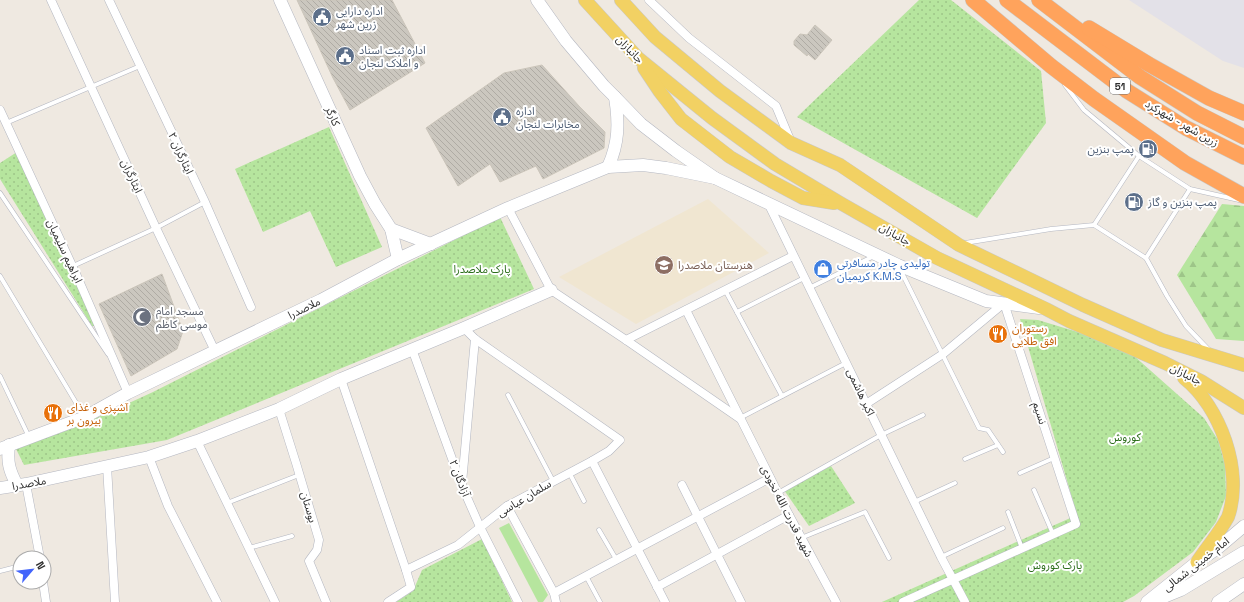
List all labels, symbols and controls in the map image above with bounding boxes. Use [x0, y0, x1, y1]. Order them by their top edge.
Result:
place label: اداره دارایی زرین شهر [335, 4, 383, 31]
public building icon: اداره دارایی زرین شهر [311, 6, 333, 28]
street label: جانبازان [613, 32, 647, 66]
place label: اداره ثبت اسناد و املاک لنجان [359, 43, 426, 70]
public building icon: اداره ثبت اسناد و املاک لنجان [334, 45, 356, 67]
road number: 51 [1110, 78, 1130, 94]
street label: زرین شهر - شهرکرد [1143, 96, 1221, 150]
street label: کارگر [322, 103, 344, 129]
place label: اداره مخابرات لنجان [516, 104, 580, 131]
public building icon: اداره مخابرات لنجان [491, 106, 513, 128]
street label: ایثارگران ۲ [165, 130, 197, 176]
fuel station icon: پمپ بنزین [1137, 138, 1159, 160]
place label: پمپ بنزین [1087, 142, 1134, 157]
street label: ایثارگران [118, 157, 146, 195]
fuel station icon: پمپ بنزین و گاز [1123, 191, 1145, 213]
place label: پمپ بنزین و گاز [1147, 195, 1217, 210]
street label: ابراهیم سلیمیان [42, 217, 86, 286]
street label: جانبازان [877, 220, 913, 249]
school or university icon: هنرستان ملاصدرا [653, 254, 675, 276]
place label: تولیدی چادر مسافرتی کریمیان K.M.S [837, 256, 930, 283]
place label: هنرستان ملاصدرا [678, 258, 753, 272]
shop icon: تولیدی چادر مسافرتی کریمیان K.M.S [812, 258, 834, 280]
park label: پارک ملاصدرا [453, 262, 511, 277]
street label: ملاصدرا [285, 294, 323, 322]
place label: مسجد امام موسی کاظم [156, 304, 208, 333]
mosque icon: مسجد امام موسی کاظم [131, 306, 153, 328]
place label: رستوران افق طلایی [1012, 321, 1057, 348]
restaurant icon: رستوران افق طلایی [987, 323, 1009, 345]
street label: جانبازان [1168, 360, 1205, 388]
street label: اکبر هاشمی [844, 366, 878, 418]
place label: آشپزی و غذای بیرون بر [66, 400, 129, 427]
street label: نسیم [1028, 400, 1050, 427]
restaurant icon: آشپزی و غذای بیرون بر [42, 402, 64, 424]
park label: کوروش [1109, 430, 1141, 444]
street label: آزادگان ۲ [447, 457, 474, 499]
street label: شهید قدرت الله نخودی [758, 463, 816, 560]
street label: ملاصدرا [11, 473, 47, 493]
street label: سلمان عباسی [494, 476, 554, 520]
street label: بوستان [298, 490, 320, 524]
street label: امام خمینی شمالی [1160, 534, 1233, 595]
north arrow [12, 550, 52, 590]
park label: پارک کوروش [1028, 558, 1082, 573]
text: N [33, 559, 49, 572]

